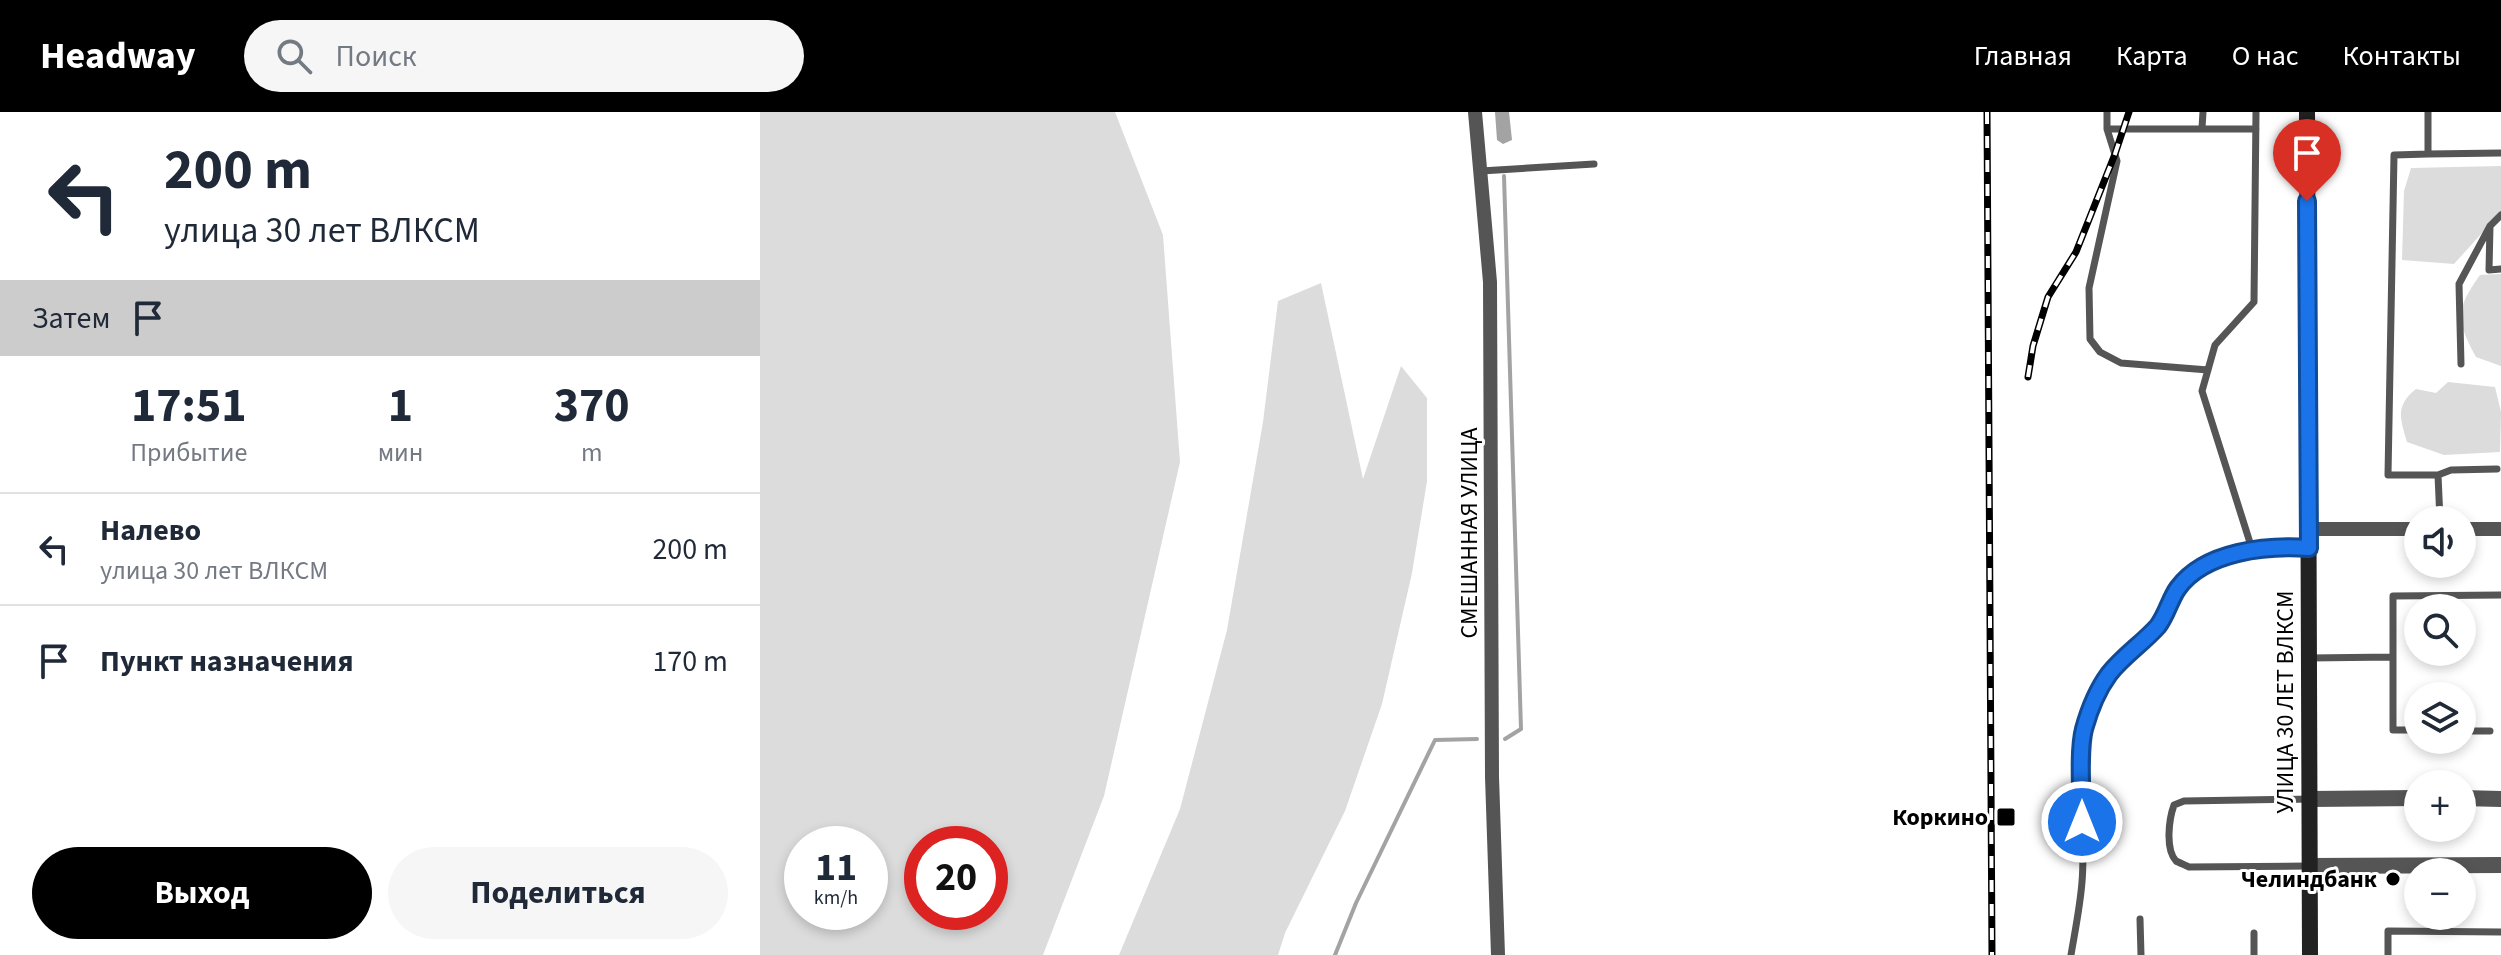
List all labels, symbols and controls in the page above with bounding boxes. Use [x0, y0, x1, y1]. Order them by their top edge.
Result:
search box [244, 20, 804, 92]
text: Headway [40, 29, 196, 83]
icon: search [272, 34, 316, 78]
text: Поиск [336, 35, 417, 78]
text: Главная [1974, 36, 2072, 76]
text: Карта [2116, 36, 2188, 76]
text: О нас [2232, 36, 2299, 76]
text: Контакты [2343, 36, 2461, 76]
pin [2273, 119, 2341, 201]
text: 200 m [164, 131, 312, 210]
icon: arrive [2285, 131, 2329, 175]
icon: left [32, 144, 136, 248]
text: улица 30 лет ВЛКСМ [164, 205, 480, 256]
icon: arrive [126, 296, 170, 340]
text: Затем [32, 297, 110, 340]
text: 17:51 [131, 372, 247, 440]
text: 1 [388, 372, 413, 440]
text: 370 [554, 372, 630, 440]
street label: СМЕШАННАЯ УЛИЦА [1452, 427, 1487, 639]
text: Прибытие [130, 434, 247, 471]
text: мин [378, 434, 423, 471]
text: m [581, 434, 602, 471]
map controls [2404, 506, 2476, 930]
button: sound [2404, 506, 2476, 578]
text: Налево [100, 509, 201, 552]
icon: left [32, 527, 76, 571]
text: 200 m [652, 528, 728, 571]
text: улица 30 лет ВЛКСМ [100, 552, 328, 589]
street label: УЛИЦА 30 ЛЕТ ВЛКСМ [2268, 590, 2303, 814]
button: search [2404, 594, 2476, 666]
icon: arrive [32, 639, 76, 683]
text: Пункт назначения [100, 640, 354, 683]
text: 170 m [652, 640, 728, 683]
button: layers [2404, 682, 2476, 754]
button: + [2404, 770, 2476, 842]
position arrow [2040, 780, 2124, 864]
place label: Коркино [1892, 800, 1988, 835]
marker: Коркино [1995, 806, 2017, 828]
speed limit sign: 20 [904, 826, 1008, 930]
text: 11 [815, 839, 857, 896]
button: Выход [32, 847, 372, 939]
button: Поделиться [388, 847, 728, 939]
button: − [2404, 858, 2476, 930]
place label: Челиндбанк [2241, 862, 2378, 897]
marker: Челиндбанк [2384, 870, 2402, 888]
text: km/h [814, 884, 858, 912]

